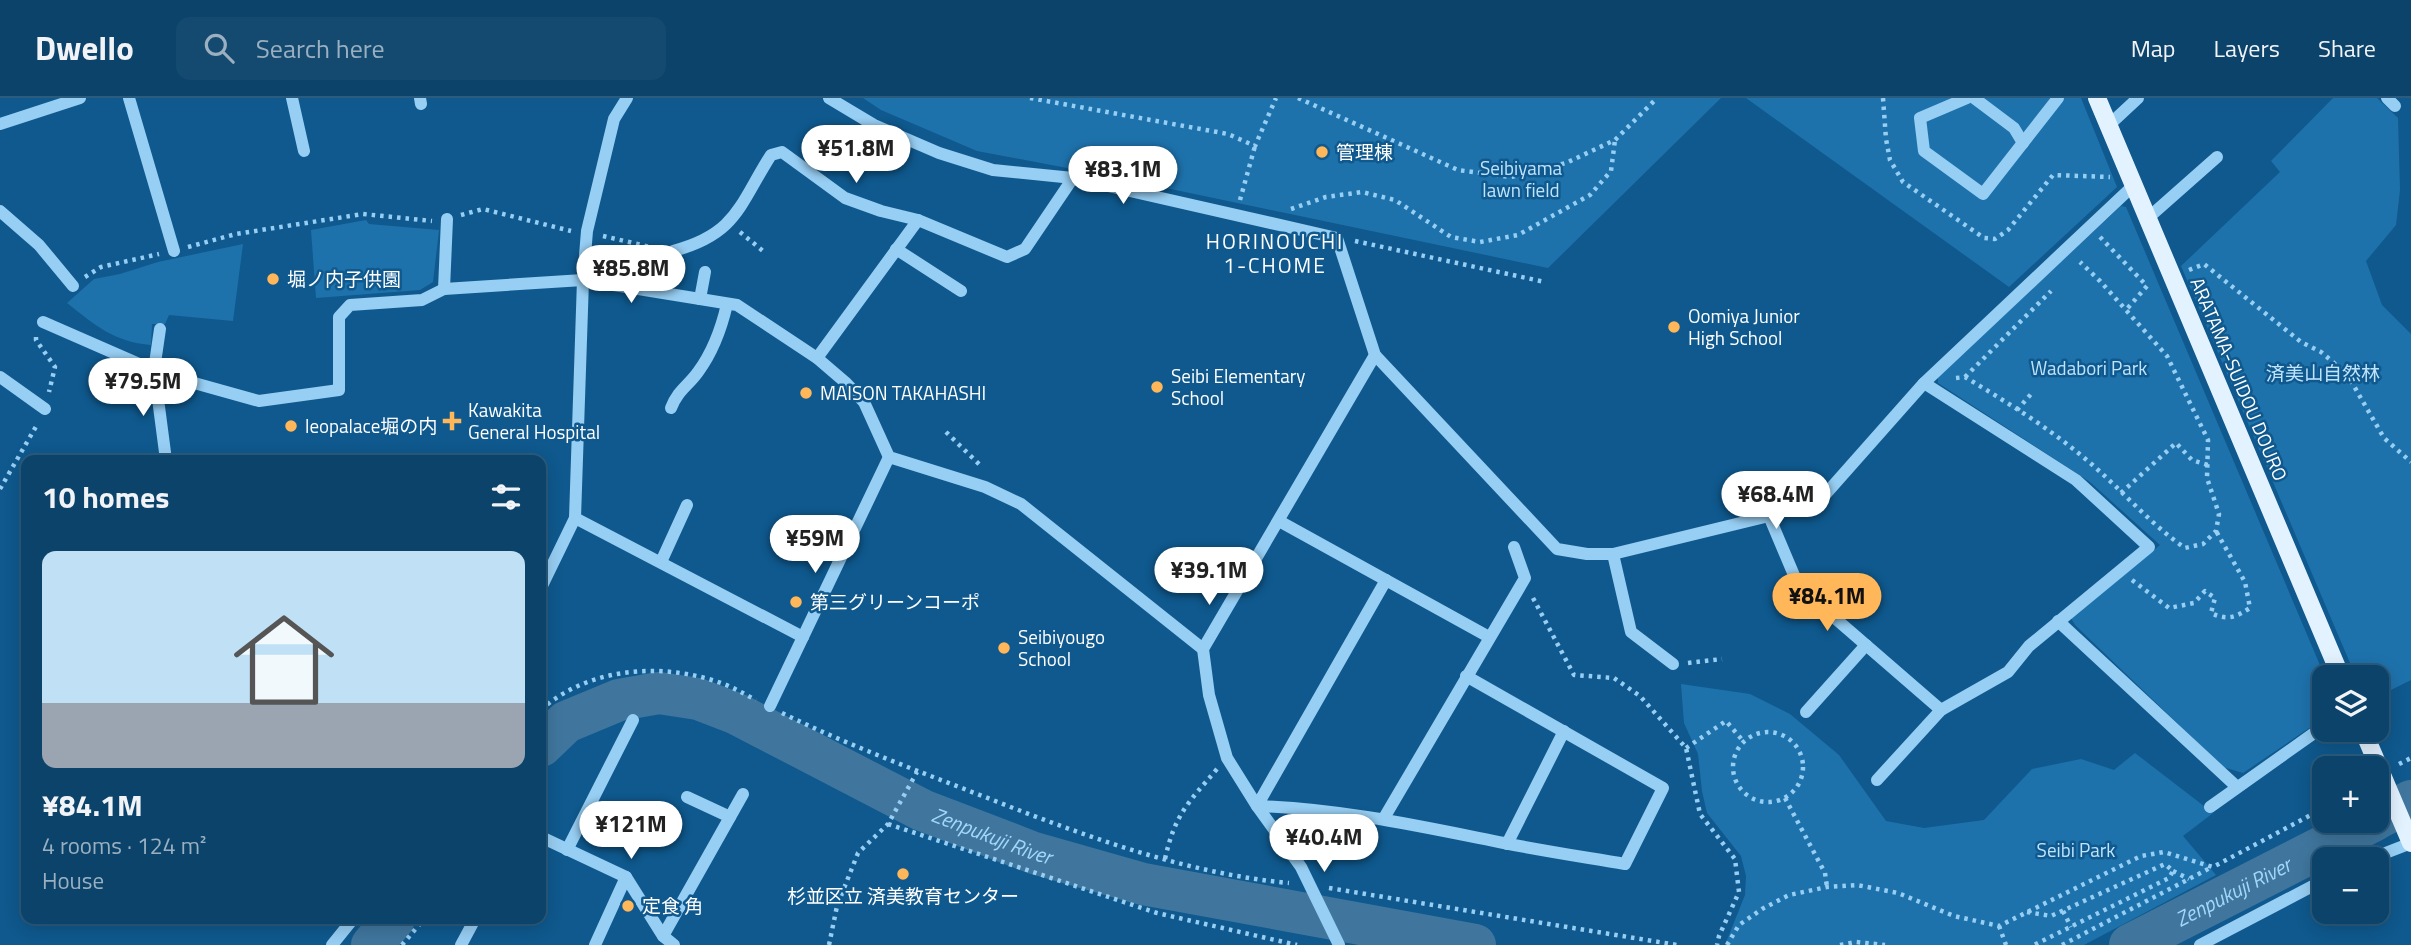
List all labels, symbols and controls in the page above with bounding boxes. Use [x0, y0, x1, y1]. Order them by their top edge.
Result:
search box [176, 17, 666, 80]
text: Dwello [35, 23, 134, 73]
icon: search [200, 29, 238, 67]
text: Search here [256, 29, 385, 68]
text: Map [2131, 30, 2176, 66]
text: Layers [2214, 30, 2280, 66]
text: Share [2318, 30, 2376, 66]
pin: ¥51.8M [799, 126, 913, 185]
text: ¥51.8M [817, 130, 895, 165]
place label: 管理棟 [1336, 137, 1393, 166]
marker: 管理棟 [1314, 144, 1330, 160]
pin: ¥83.1M [1066, 146, 1180, 206]
text: ¥83.1M [1084, 151, 1162, 186]
park label: Seibiyama lawn field [1480, 153, 1563, 204]
district label: HORINOUCHI 1-CHOME [1206, 225, 1344, 281]
pin: ¥85.8M [574, 246, 688, 305]
text: ¥85.8M [592, 250, 670, 285]
place label: 堀ノ内子供園 [287, 264, 401, 293]
marker: 堀ノ内子供園 [265, 271, 281, 287]
street label: ARATAMA-SUIDOU DOURO [2183, 273, 2295, 485]
place label: Oomiya Junior High School [1688, 301, 1800, 352]
marker: Oomiya Junior High School [1666, 319, 1682, 335]
park label: Wadabori Park [2031, 353, 2147, 382]
pin: ¥79.5M [86, 358, 200, 418]
park label: 済美山自然林 [2266, 358, 2380, 387]
place label: Seibi Elementary School [1171, 361, 1305, 412]
text: ¥79.5M [104, 363, 182, 398]
place label: MAISON TAKAHASHI [820, 378, 986, 407]
marker: Seibi Elementary School [1149, 379, 1165, 395]
marker: MAISON TAKAHASHI [798, 385, 814, 401]
place label: Kawakita General Hospital [468, 395, 600, 446]
place label: leopalace堀の内 [305, 411, 437, 440]
marker: Kawakita General Hospital [442, 411, 462, 431]
marker: leopalace堀の内 [283, 418, 299, 434]
pin: ¥68.4M [1719, 472, 1833, 531]
text: 10 homes [42, 474, 169, 520]
text: ¥68.4M [1737, 476, 1815, 511]
icon: filters [487, 478, 525, 516]
pin: ¥59M [774, 516, 856, 575]
text: ¥59M [786, 520, 844, 555]
pin: ¥39.1M [1152, 547, 1266, 607]
text: ¥39.1M [1170, 552, 1248, 587]
pin: ¥84.1M [1770, 574, 1884, 633]
text: ¥84.1M [1788, 578, 1866, 613]
place label: 第三グリーンコーポ [810, 587, 980, 616]
marker: 第三グリーンコーポ [788, 594, 804, 610]
icon: home [221, 597, 347, 723]
place label: Seibiyougo School [1018, 622, 1105, 673]
marker: Seibiyougo School [996, 640, 1012, 656]
map controls [2312, 665, 2389, 924]
button: layers [2312, 665, 2389, 742]
button: + [2312, 756, 2389, 833]
text: ¥84.1M [42, 782, 143, 828]
water label: Zenpukuji River [927, 798, 1058, 873]
pin: ¥121M [582, 802, 680, 861]
text: ¥121M [595, 806, 667, 841]
pin: ¥40.4M [1267, 814, 1381, 874]
text: ¥40.4M [1285, 819, 1363, 854]
text: 4 rooms · 124 m² [42, 828, 206, 863]
park label: Seibi Park [2037, 835, 2115, 864]
water label: Zenpukuji River [2169, 847, 2298, 934]
button: − [2312, 847, 2389, 924]
text: House [42, 863, 104, 898]
marker: 杉並区立 済美教育センター [895, 866, 911, 882]
place label: 杉並区立 済美教育センター [787, 881, 1019, 910]
place label: 定食 角 [642, 891, 703, 920]
marker: 定食 角 [620, 898, 636, 914]

